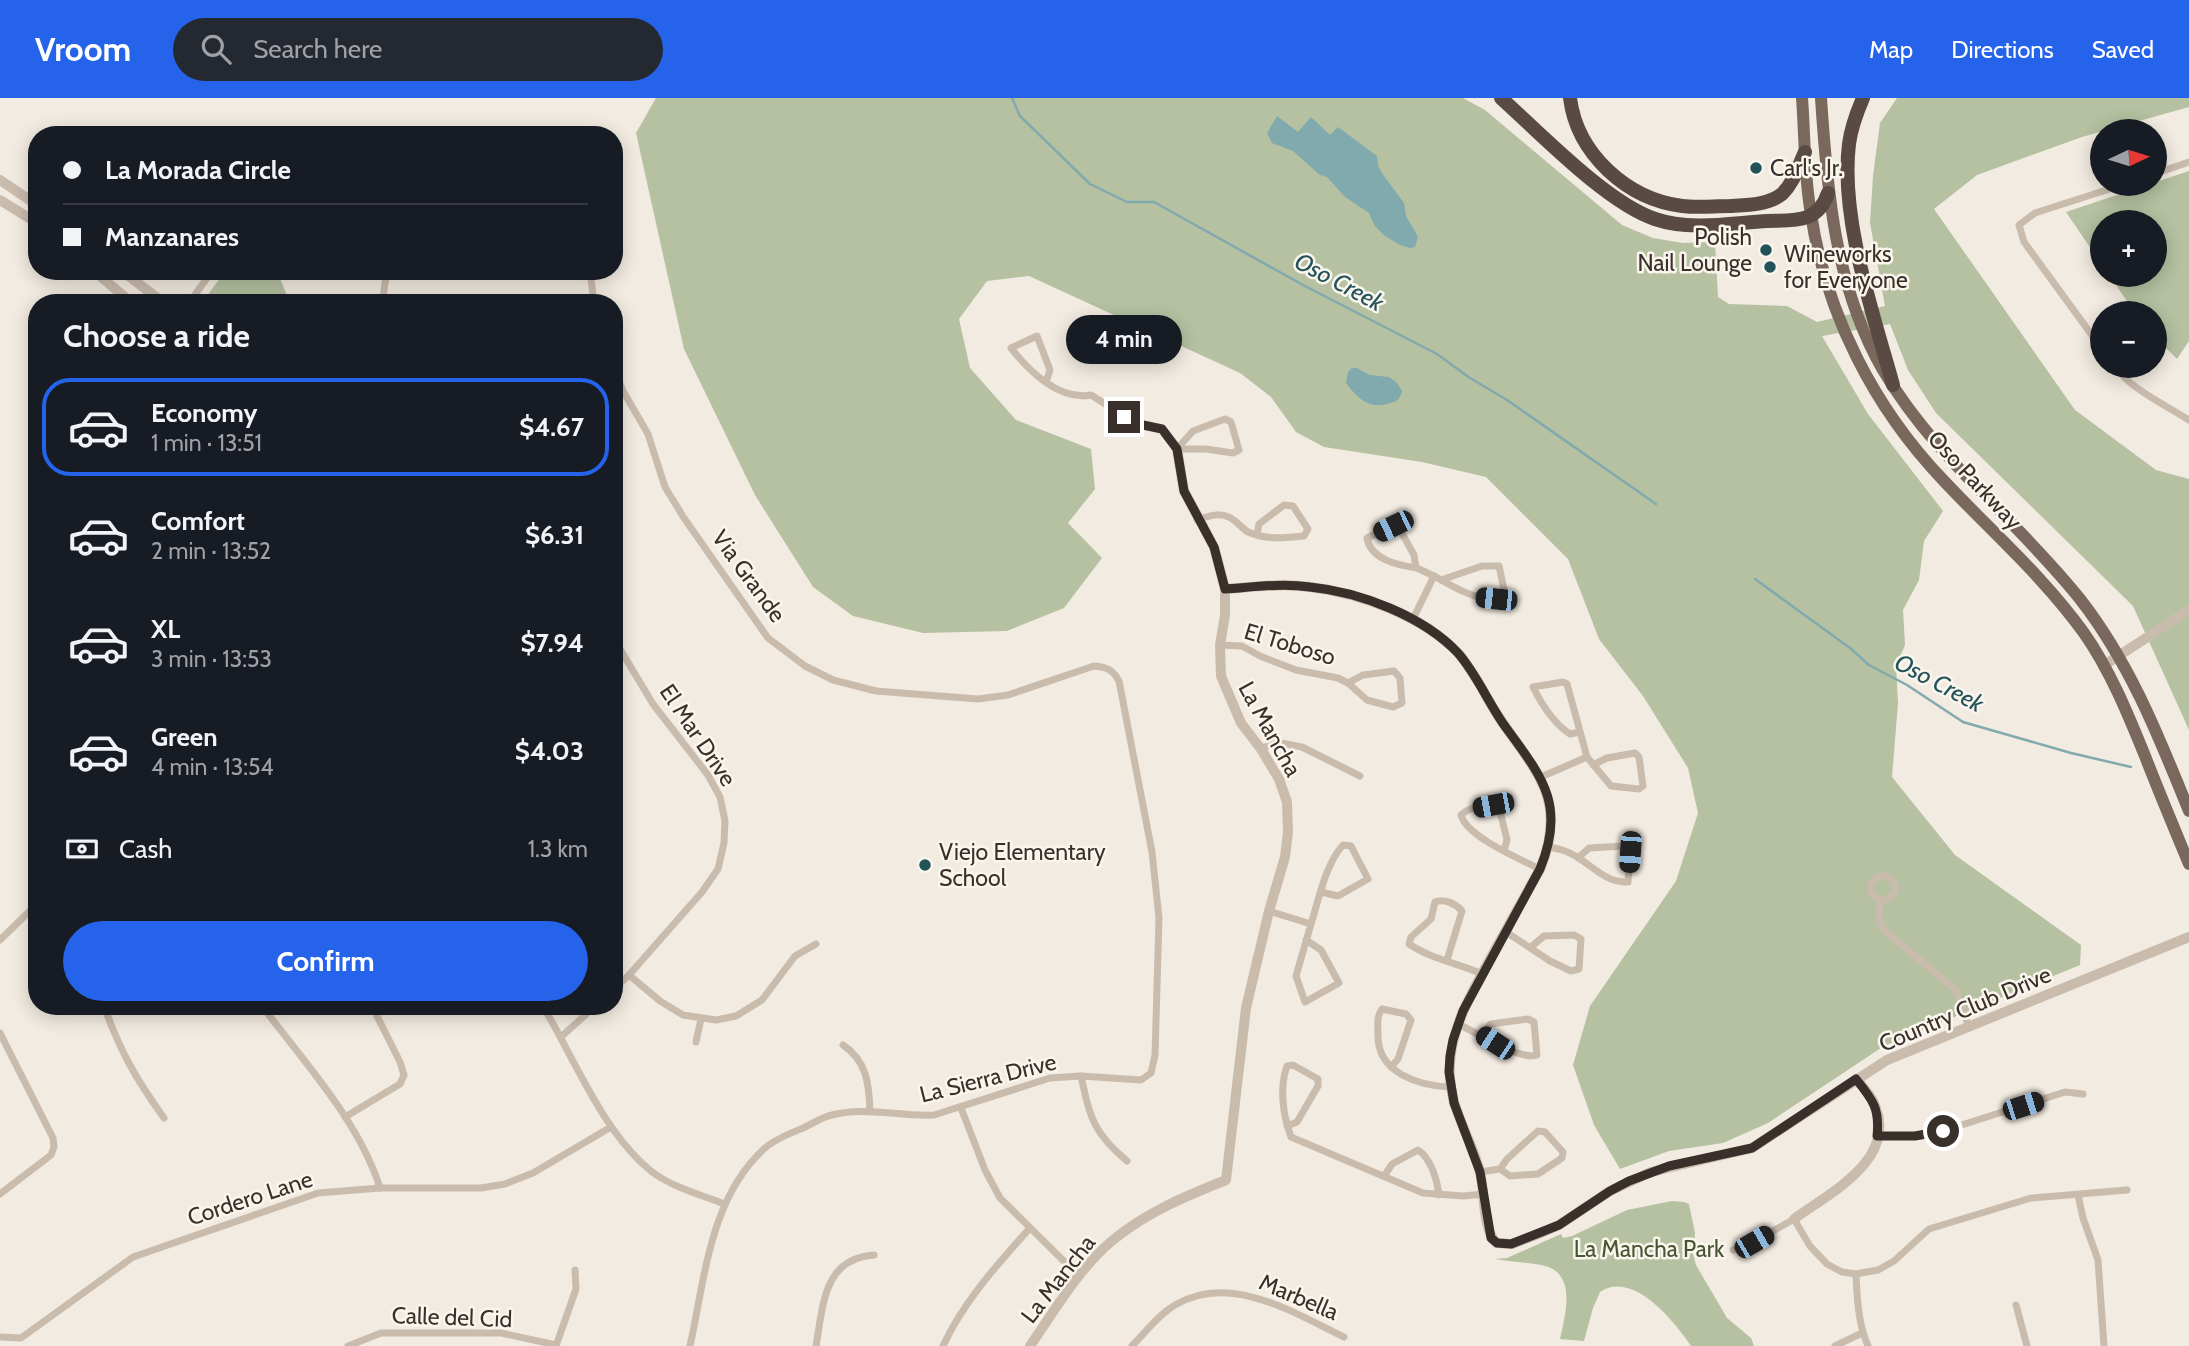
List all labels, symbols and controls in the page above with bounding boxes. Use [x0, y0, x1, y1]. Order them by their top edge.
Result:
search box [173, 18, 663, 81]
text: Vroom [35, 29, 131, 69]
icon: search [197, 30, 235, 68]
text: Search here [253, 33, 382, 65]
text: Map [1869, 35, 1913, 64]
text: Directions [1951, 35, 2054, 64]
text: Saved [2092, 35, 2154, 64]
north arrow [2090, 119, 2166, 196]
map controls [2090, 119, 2167, 378]
text: La Morada Circle [105, 154, 291, 186]
place label: Carl's Jr. [1770, 154, 1843, 182]
marker: Carl's Jr. [1748, 160, 1764, 176]
button: + [2090, 210, 2167, 287]
text: Manzanares [105, 221, 239, 253]
place label: Polish Nail Lounge [1637, 223, 1752, 277]
place label: Wineworks for Everyone [1784, 240, 1908, 294]
marker: Polish Nail Lounge [1758, 242, 1774, 258]
water label: Oso Creek [1290, 246, 1389, 317]
marker: Wineworks for Everyone [1762, 259, 1778, 275]
button: − [2090, 301, 2167, 378]
text: Choose a ride [63, 316, 250, 355]
callout: 4 min [1066, 316, 1182, 364]
text: 4 min [1095, 325, 1153, 353]
icon: car [67, 396, 130, 459]
text: Economy [151, 397, 257, 429]
route end [1108, 401, 1140, 433]
text: $4.67 [519, 411, 584, 443]
street label: Oso Parkway [1922, 425, 2028, 536]
text: 1 min · 13:51 [151, 429, 262, 457]
icon: car [67, 504, 130, 567]
text: Comfort [151, 505, 245, 537]
car [1370, 507, 1417, 545]
text: $6.31 [525, 519, 584, 551]
street label: Via Grande [706, 524, 792, 628]
text: 2 min · 13:52 [151, 537, 271, 565]
car [1475, 586, 1518, 612]
icon: car [67, 612, 130, 675]
text: XL [151, 613, 180, 645]
street label: El Toboso [1241, 617, 1339, 671]
text: $7.94 [520, 627, 584, 659]
text: 3 min · 13:53 [151, 645, 272, 673]
water label: Oso Creek [1890, 647, 1989, 718]
street label: La Mancha [1233, 677, 1307, 781]
street label: El Mar Drive [654, 679, 742, 791]
icon: car [67, 720, 130, 783]
text: Green [151, 721, 218, 753]
text: $4.03 [515, 735, 584, 767]
text: 4 min · 13:54 [151, 753, 274, 781]
car [1471, 791, 1516, 819]
icon: cash [63, 830, 101, 868]
car [1619, 830, 1642, 874]
text: Cash [119, 833, 172, 865]
text: 1.3 km [528, 835, 588, 863]
place label: Viejo Elementary School [939, 838, 1106, 892]
marker: Viejo Elementary School [917, 857, 933, 873]
button: Confirm [63, 921, 588, 1001]
street label: Country Club Drive [1875, 960, 2055, 1058]
car [1472, 1023, 1519, 1063]
street label: La Sierra Drive [917, 1047, 1059, 1109]
car [2000, 1090, 2047, 1122]
route start [1927, 1115, 1959, 1147]
street label: Cordero Lane [184, 1165, 316, 1231]
car [1731, 1222, 1778, 1262]
street label: La Mancha [1015, 1229, 1101, 1329]
park label: La Mancha Park [1574, 1235, 1725, 1263]
street label: Marbella [1255, 1268, 1343, 1326]
street label: Calle del Cid [391, 1301, 513, 1333]

